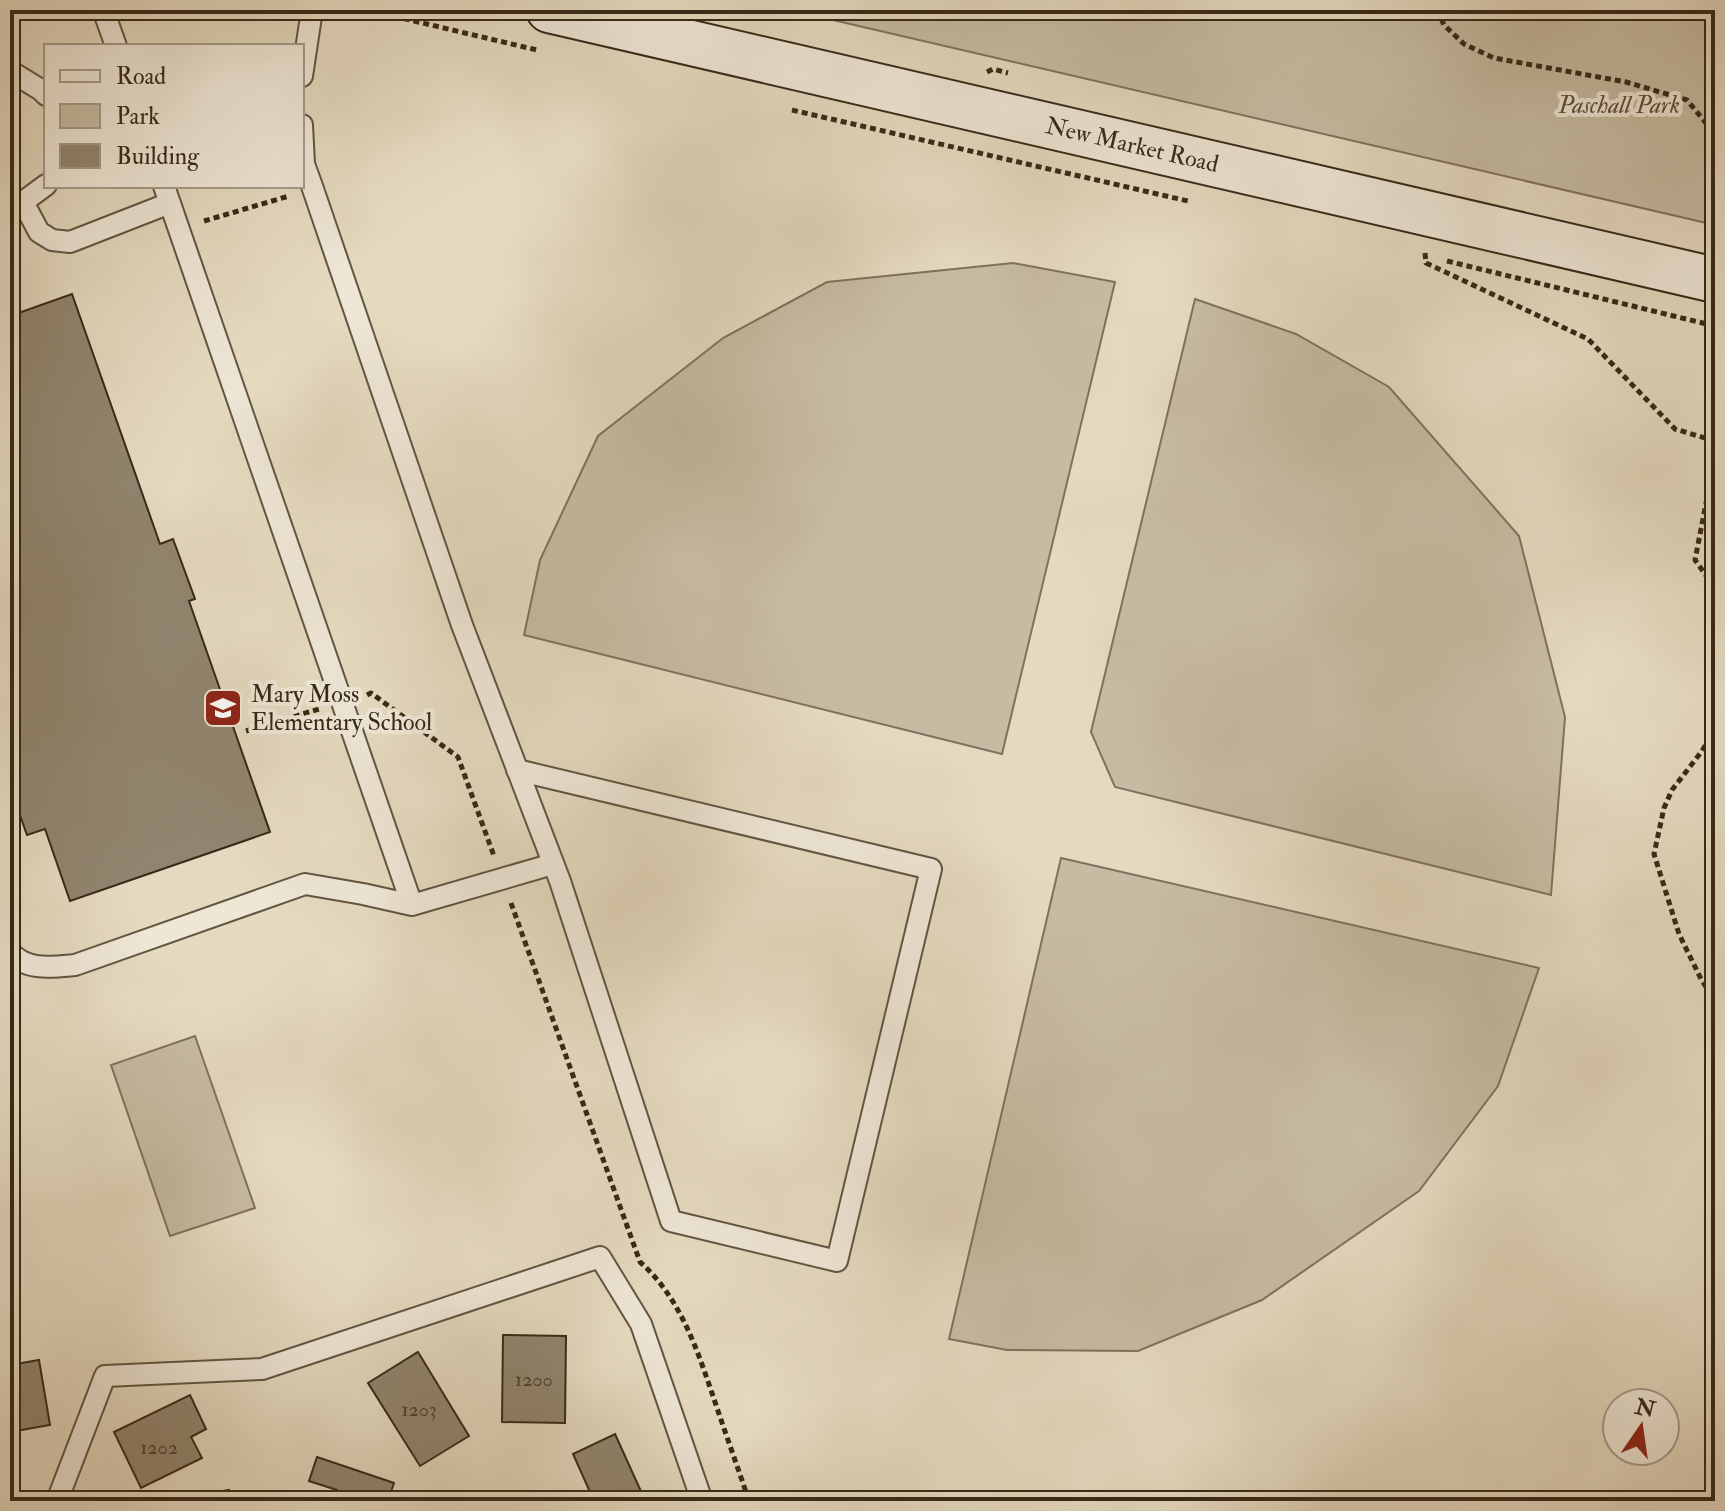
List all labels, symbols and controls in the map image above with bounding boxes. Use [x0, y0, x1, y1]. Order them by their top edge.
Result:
legend [44, 44, 304, 188]
text: Road [116, 61, 166, 92]
park label: Paschall Park [1557, 90, 1680, 121]
text: Park [116, 101, 160, 132]
street label: New Market Road [1042, 110, 1222, 180]
text: Building [116, 141, 200, 172]
place label: Mary Moss Elementary School [251, 679, 432, 738]
school or university icon: Mary Moss Elementary School [202, 687, 244, 729]
house number: 1200 [515, 1367, 553, 1392]
north arrow [1601, 1387, 1681, 1467]
text: N [1632, 1392, 1658, 1424]
house number: 1203 [401, 1397, 437, 1422]
house number: 1202 [140, 1435, 178, 1460]

